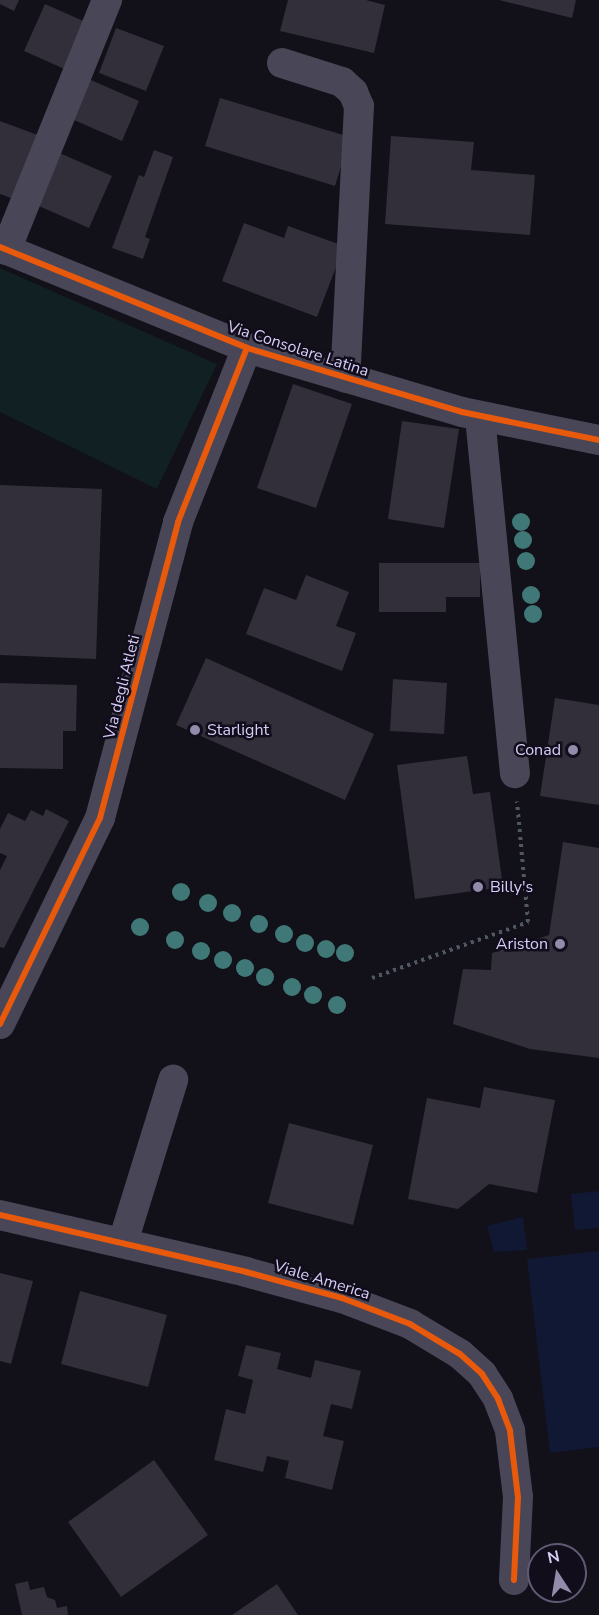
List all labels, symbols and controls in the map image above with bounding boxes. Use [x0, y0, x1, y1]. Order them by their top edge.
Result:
street label: Via Consolare Latina [225, 317, 371, 381]
street label: Via degli Atleti [100, 633, 144, 741]
place label: Starlight [207, 720, 269, 740]
marker: Starlight [188, 723, 202, 737]
place label: Conad [515, 740, 561, 760]
marker: Conad [566, 743, 580, 757]
place label: Billy's [490, 877, 533, 897]
marker: Billy's [471, 880, 485, 894]
place label: Ariston [496, 934, 548, 954]
marker: Ariston [553, 937, 567, 951]
street label: Viale America [272, 1256, 372, 1304]
north arrow [527, 1543, 587, 1603]
text: N [546, 1545, 562, 1569]

